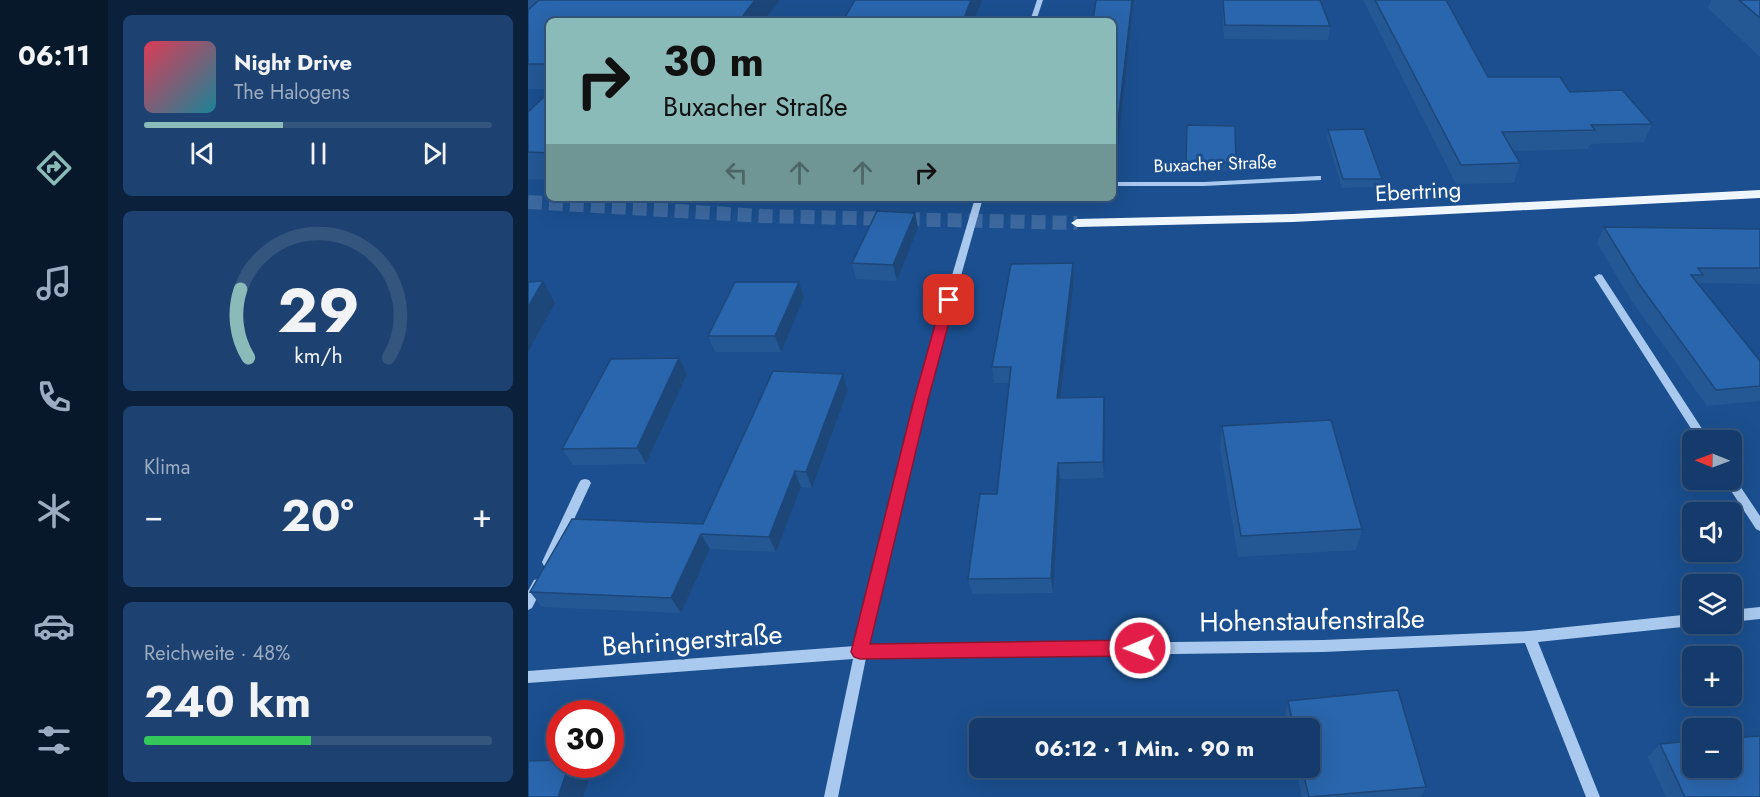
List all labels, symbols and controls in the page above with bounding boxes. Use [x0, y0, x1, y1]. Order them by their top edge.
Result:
text: 30 m [663, 31, 764, 92]
text: 06:11 [18, 36, 90, 75]
icon: right [564, 42, 642, 120]
text: Night Drive [234, 46, 352, 78]
text: The Halogens [234, 78, 350, 107]
text: Buxacher Straße [663, 87, 848, 126]
icon: previous [186, 137, 219, 170]
icon: pause [302, 137, 335, 170]
icon: next [418, 137, 451, 170]
icon: directions [33, 147, 75, 189]
street label: Buxacher Straße [1153, 149, 1277, 179]
icon: left [720, 156, 753, 189]
icon: ahead [783, 156, 816, 189]
icon: ahead [846, 156, 879, 189]
icon: right [909, 156, 942, 189]
street label: Ebertring [1374, 173, 1462, 209]
icon: music [33, 262, 75, 304]
text: 29 [277, 265, 359, 355]
pin [923, 274, 974, 325]
icon: arrive [932, 283, 965, 316]
text: km/h [294, 340, 342, 371]
icon: phone [33, 376, 75, 418]
north arrow [1682, 430, 1742, 490]
map controls [1682, 430, 1742, 778]
text: Klima [144, 453, 190, 482]
text: 20° [281, 483, 354, 548]
icon: climate [33, 490, 75, 532]
text: − [144, 492, 163, 539]
text: + [472, 492, 492, 539]
button: sound [1682, 502, 1742, 562]
button: layers [1682, 574, 1742, 634]
street label: Hohenstaufenstraße [1199, 599, 1425, 641]
icon: car [33, 605, 75, 647]
street label: Behringerstraße [600, 614, 784, 666]
position arrow [1108, 616, 1172, 680]
text: Reichweite · 48% [144, 639, 290, 668]
button: + [1682, 646, 1742, 706]
text: 240 km [144, 669, 311, 734]
speed limit sign: 30 [546, 700, 624, 778]
button: − [1682, 718, 1742, 778]
icon: filters [33, 719, 75, 761]
text: 06:12 · 1 Min. · 90 m [1035, 732, 1254, 764]

